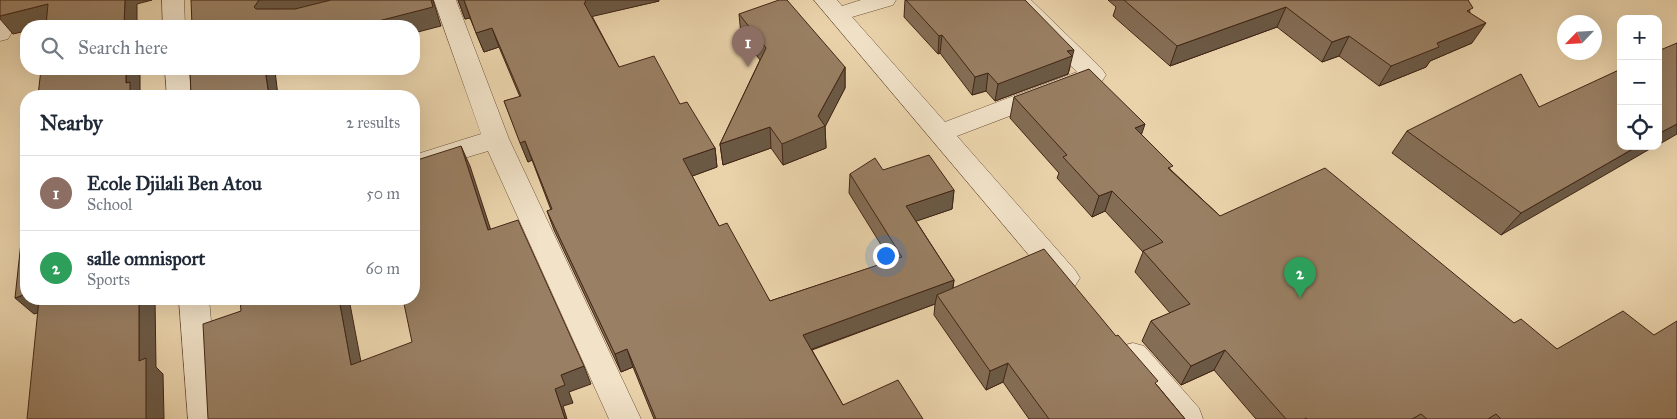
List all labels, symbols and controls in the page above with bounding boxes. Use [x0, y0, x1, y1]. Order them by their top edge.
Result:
north arrow [1557, 15, 1602, 60]
map controls [1617, 15, 1662, 150]
button: + [1617, 15, 1662, 60]
search box [20, 20, 420, 75]
pin: 1 [732, 26, 764, 67]
icon: search [38, 34, 66, 62]
text: Search here [78, 36, 168, 59]
button: − [1617, 60, 1662, 105]
button: locate [1617, 105, 1662, 150]
text: Nearby [40, 110, 103, 136]
text: 2 results [346, 113, 400, 132]
text: Ecole Djilali Ben Atou [87, 172, 262, 195]
text: 1 [53, 184, 59, 203]
text: 50 m [366, 184, 400, 203]
text: School [87, 195, 132, 214]
your location [873, 243, 899, 269]
text: salle omnisport [87, 247, 205, 270]
pin: 2 [1284, 257, 1316, 298]
text: 2 [52, 259, 60, 278]
text: 60 m [366, 259, 400, 278]
text: Sports [87, 270, 130, 289]

